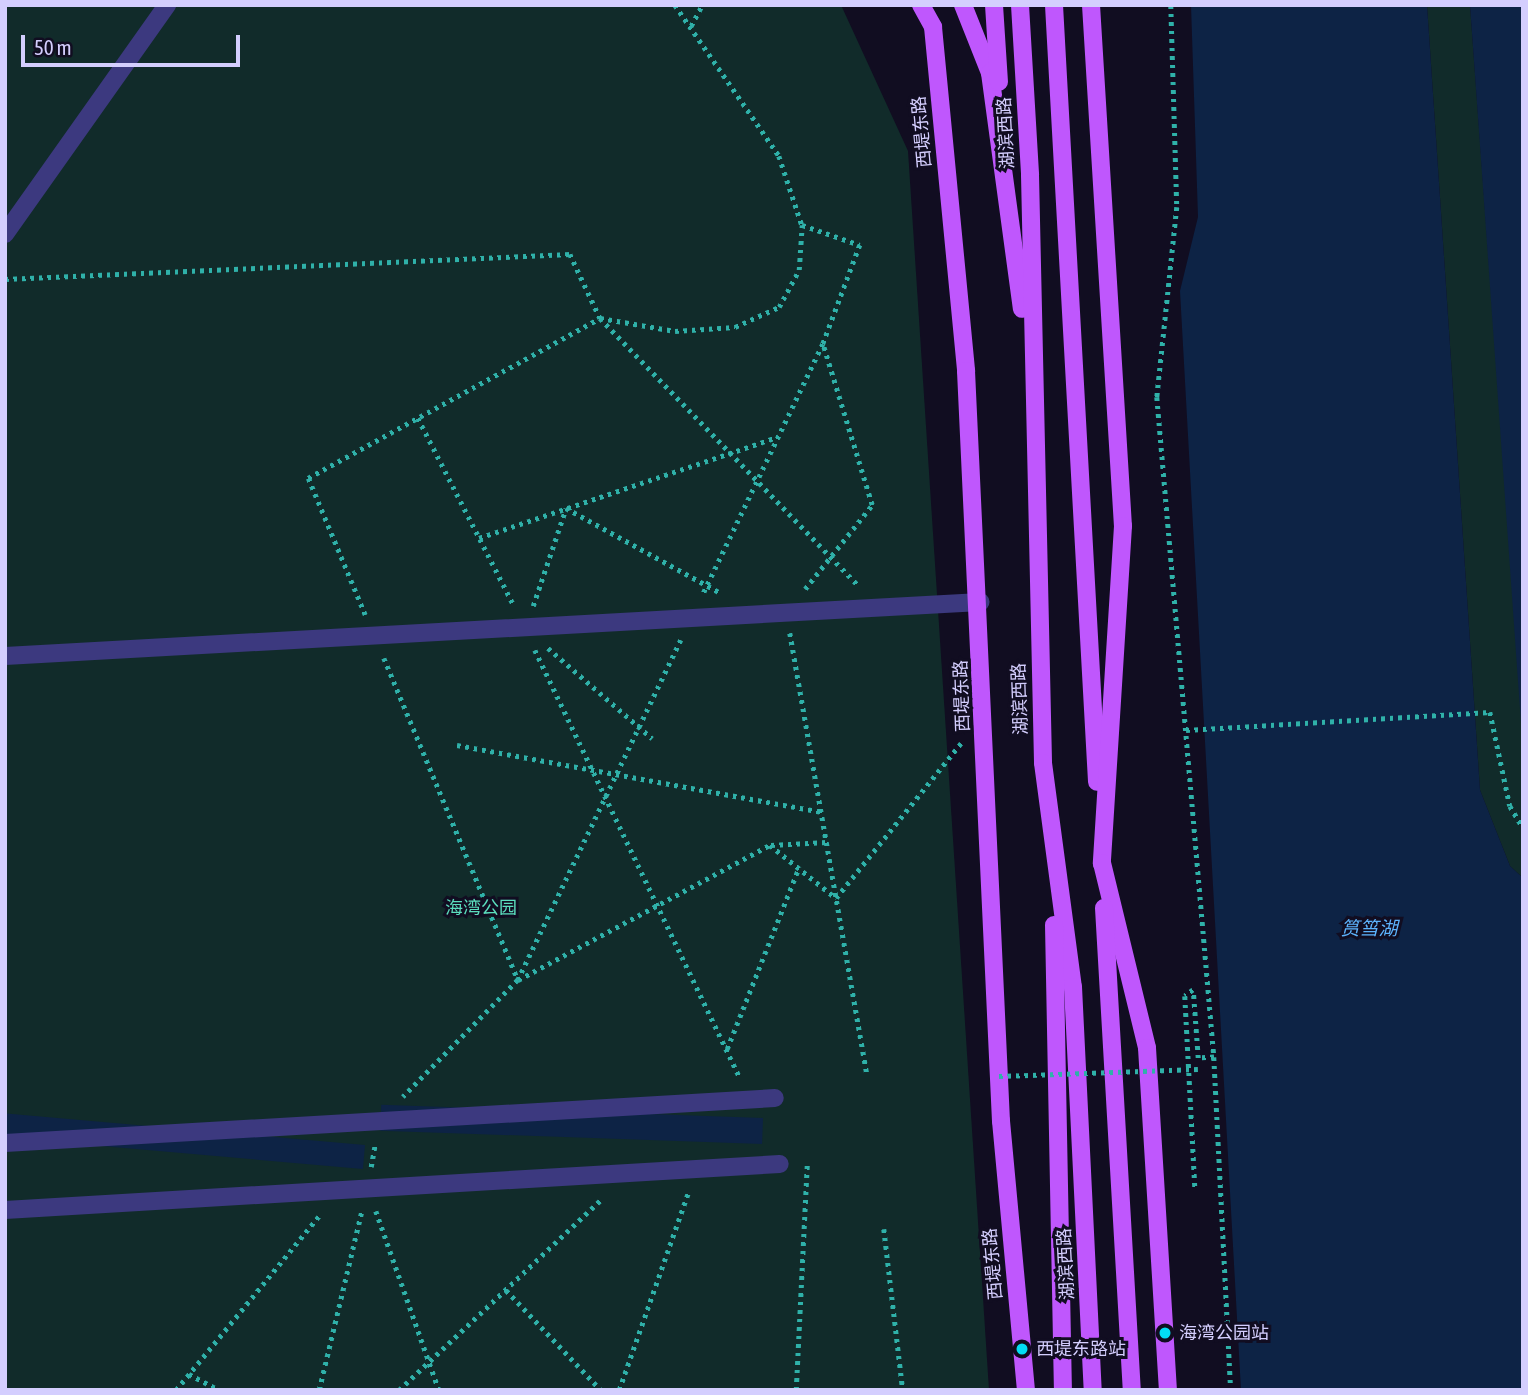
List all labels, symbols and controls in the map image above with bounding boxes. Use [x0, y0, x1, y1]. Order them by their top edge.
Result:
scale bar [24, 21, 243, 65]
text: 50 m [34, 35, 72, 59]
street label: 西堤东路 [908, 95, 936, 169]
street label: 湖滨西路 [993, 96, 1019, 170]
street label: 西堤东路 [950, 660, 974, 732]
street label: 湖滨西路 [1008, 663, 1032, 735]
park label: 海湾公园 [445, 897, 517, 919]
water label: 筼筜湖 [1341, 918, 1397, 940]
street label: 西堤东路 [979, 1227, 1007, 1301]
street label: 湖滨西路 [1053, 1227, 1079, 1301]
place label: 海湾公园站 [1179, 1322, 1269, 1344]
marker: 海湾公园站 [1157, 1325, 1173, 1341]
place label: 西堤东路站 [1036, 1338, 1126, 1360]
marker: 西堤东路站 [1014, 1341, 1030, 1357]

